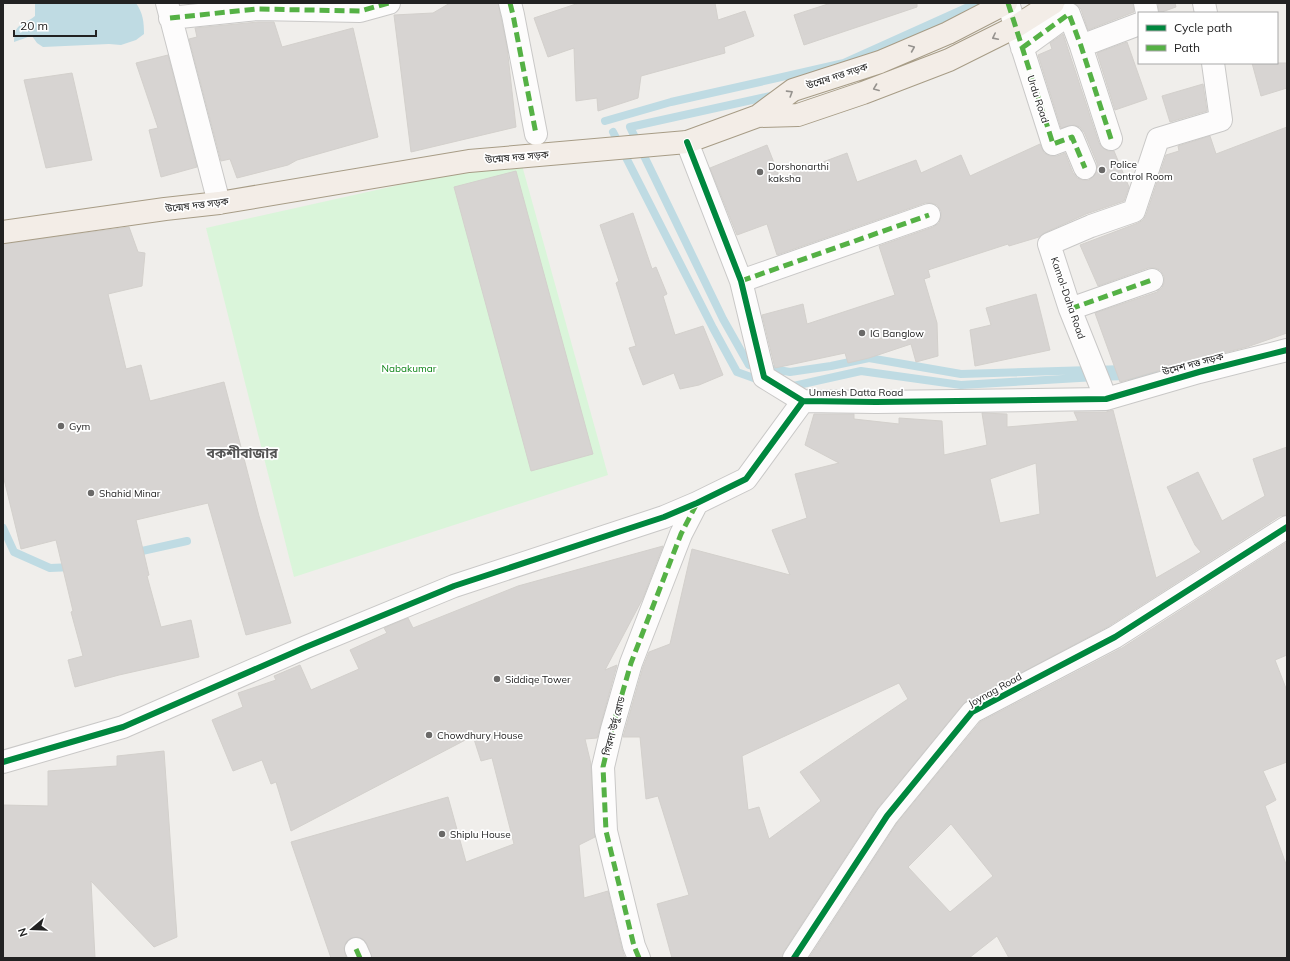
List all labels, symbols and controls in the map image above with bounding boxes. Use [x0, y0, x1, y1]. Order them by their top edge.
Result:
scale bar [14, 12, 96, 38]
legend [1138, 12, 1278, 64]
text: 20 m [20, 18, 48, 33]
text: Cycle path [1174, 20, 1232, 35]
one-way arrow [992, 32, 999, 40]
text: Path [1174, 40, 1200, 55]
one-way arrow [908, 44, 915, 52]
street label: উন্মেষ দত্ত সড়ক [804, 60, 870, 92]
street label: Urdu Road [1024, 73, 1052, 125]
one-way arrow [872, 84, 879, 92]
one-way arrow [786, 90, 793, 98]
street label: উন্মেষ দত্ত সড়ক [484, 148, 550, 166]
place label: Police Control Room [1110, 158, 1173, 183]
place label: Dorshonarthi kaksha [768, 160, 829, 185]
marker: Police Control Room [1097, 165, 1107, 175]
marker: Dorshonarthi kaksha [755, 167, 765, 177]
street label: উন্মেষ দত্ত সড়ক [164, 195, 230, 215]
street label: Kamol-Daha Road [1048, 255, 1088, 341]
place label: IG Banglow [870, 327, 924, 340]
marker: IG Banglow [857, 328, 867, 338]
street label: উমেশ দত্ত সড়ক [1160, 349, 1226, 379]
park label: Nabakumar [382, 362, 437, 375]
street label: Unmesh Datta Road [809, 386, 903, 399]
place label: Gym [69, 420, 91, 433]
marker: Gym [56, 421, 66, 431]
district label: বকশীবাজার [205, 444, 278, 462]
place label: Shahid Minar [99, 487, 161, 500]
marker: Shahid Minar [86, 488, 96, 498]
street label: Joynag Road [966, 670, 1024, 710]
place label: Siddiqe Tower [505, 673, 571, 686]
marker: Siddiqe Tower [492, 674, 502, 684]
street label: গিরদা উর্দু রোড [600, 694, 628, 758]
place label: Chowdhury House [437, 729, 523, 742]
marker: Chowdhury House [424, 730, 434, 740]
place label: Shiplu House [450, 828, 511, 841]
marker: Shiplu House [437, 829, 447, 839]
north arrow [12, 909, 52, 949]
text: N [15, 926, 31, 938]

